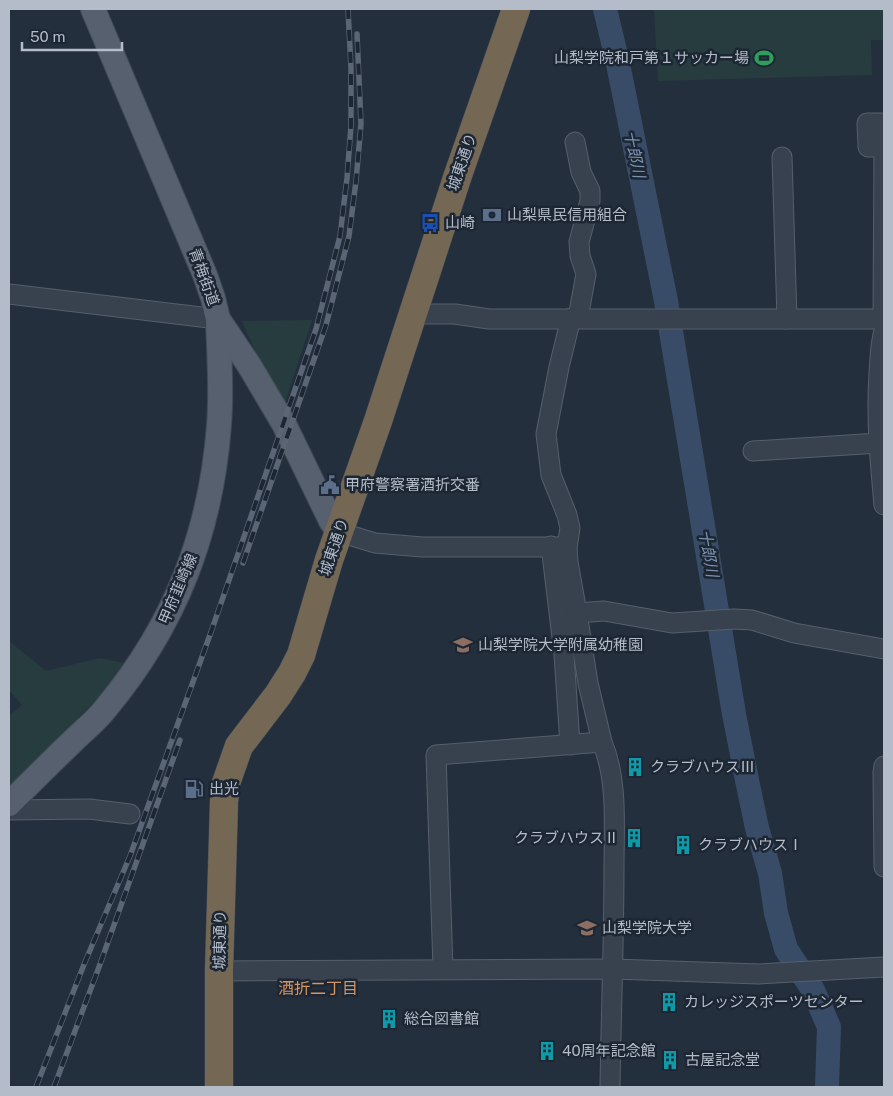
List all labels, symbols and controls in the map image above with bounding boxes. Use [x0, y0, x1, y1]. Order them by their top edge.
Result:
scale bar [22, 20, 122, 52]
text: 50 m [30, 28, 65, 45]
sports icon: 山梨学院和戸第１サッカー場 [753, 47, 775, 69]
place label: 山梨学院和戸第１サッカー場 [554, 49, 749, 66]
water label: 十郎川 [620, 129, 649, 182]
street label: 城東通り [444, 131, 479, 193]
bank icon: 山梨県民信用組合 [481, 204, 503, 226]
place label: 山梨県民信用組合 [507, 206, 627, 223]
bus stop icon: 山崎 [419, 212, 441, 234]
place label: 山崎 [445, 214, 475, 231]
street label: 青梅街道 [186, 246, 223, 308]
public building icon: 甲府警察署酒折交番 [319, 474, 341, 496]
place label: 甲府警察署酒折交番 [345, 476, 480, 493]
street label: 城東通り [316, 516, 351, 578]
water label: 十郎川 [695, 528, 722, 580]
street label: 甲府韮崎線 [155, 551, 200, 627]
school or university icon: 山梨学院大学附属幼稚園 [452, 634, 474, 656]
place label: 山梨学院大学附属幼稚園 [478, 636, 643, 653]
building icon: クラブハウスⅢ [624, 756, 646, 778]
place label: クラブハウスⅢ [650, 758, 755, 775]
fuel station icon: 出光 [183, 778, 205, 800]
place label: 出光 [209, 780, 239, 797]
building icon: クラブハウスⅡ [623, 827, 645, 849]
place label: クラブハウスⅡ [514, 829, 619, 846]
building icon: クラブハウスⅠ [672, 834, 694, 856]
place label: クラブハウスⅠ [698, 836, 803, 853]
street label: 城東通り [210, 910, 229, 970]
school or university icon: 山梨学院大学 [576, 917, 598, 939]
place label: 山梨学院大学 [602, 919, 692, 936]
district label: 酒折二丁目 [278, 979, 358, 998]
building icon: カレッジスポーツセンター [658, 991, 680, 1013]
place label: カレッジスポーツセンター [684, 993, 864, 1010]
building icon: 総合図書館 [378, 1008, 400, 1030]
place label: 総合図書館 [404, 1010, 479, 1027]
building icon: 40周年記念館 [536, 1040, 558, 1062]
place label: 40周年記念館 [562, 1042, 656, 1059]
building icon: 古屋記念堂 [659, 1049, 681, 1071]
place label: 古屋記念堂 [685, 1051, 760, 1068]

